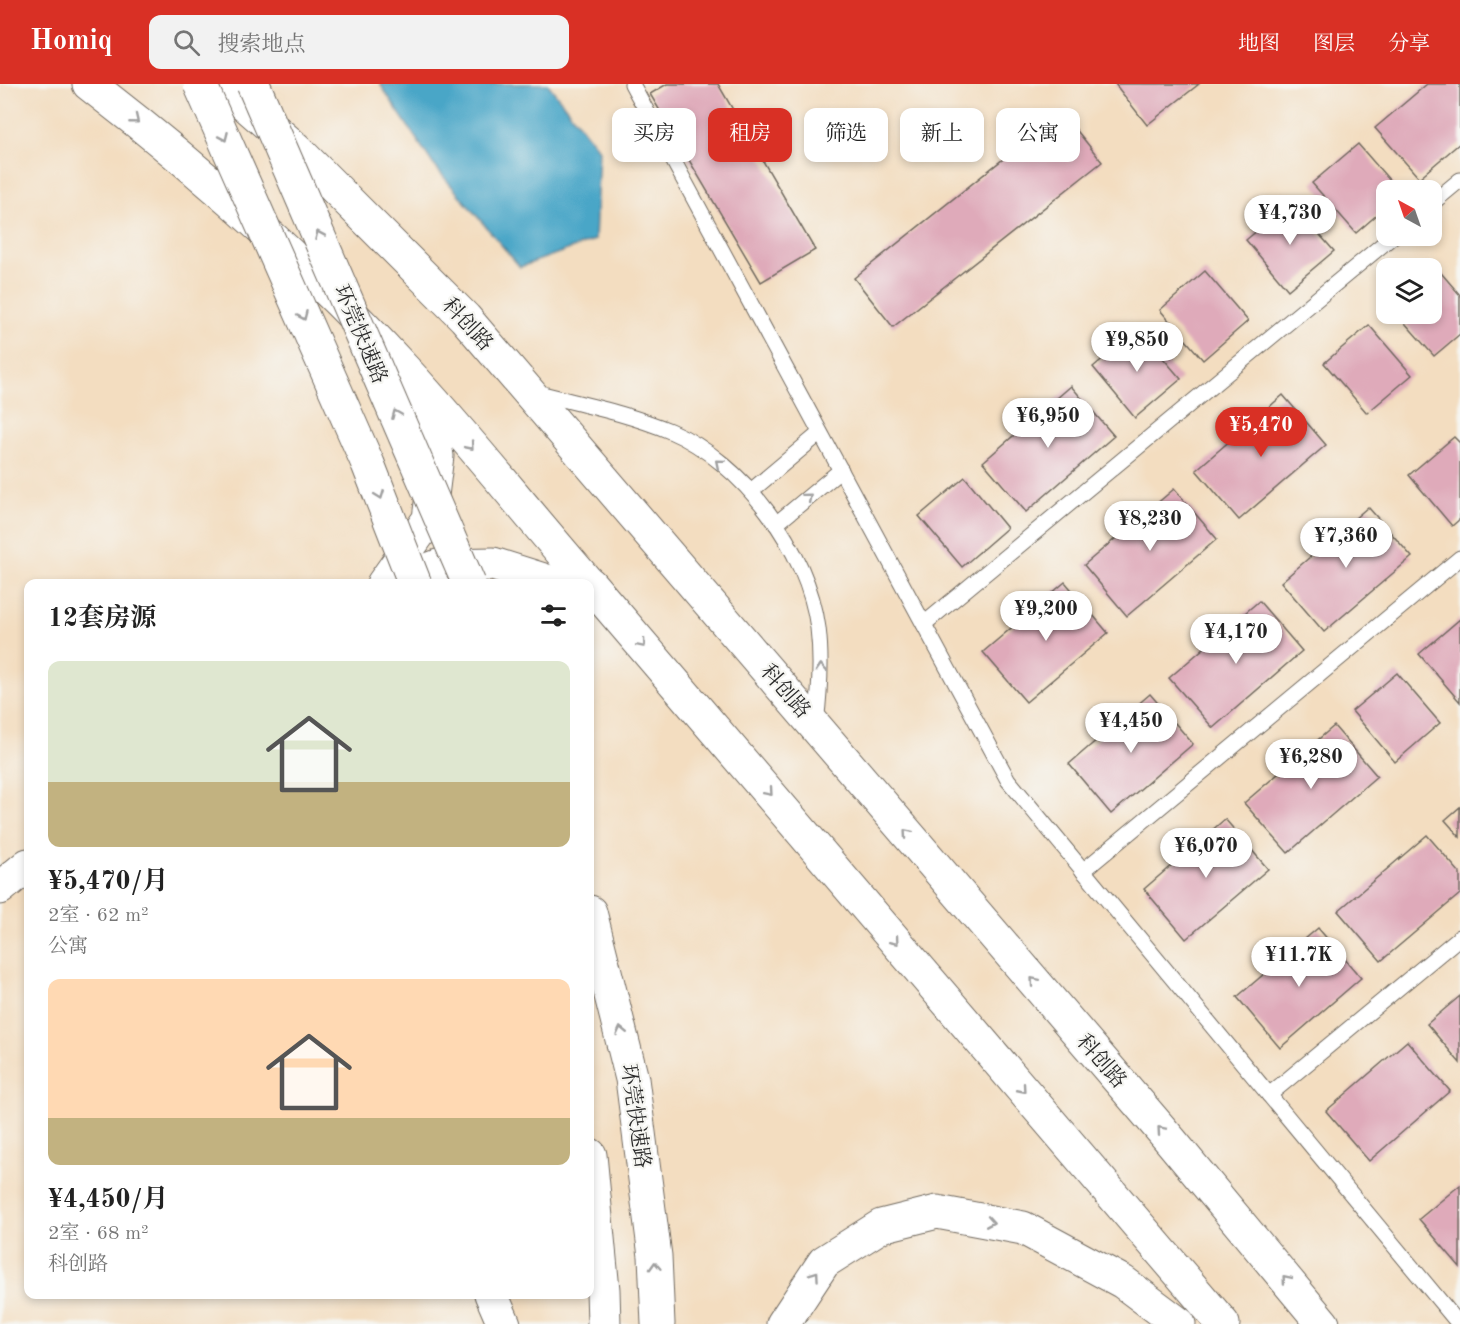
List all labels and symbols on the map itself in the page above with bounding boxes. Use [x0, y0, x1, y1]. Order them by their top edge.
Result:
one-way arrow [129, 113, 140, 124]
one-way arrow [217, 131, 229, 142]
north arrow [1376, 180, 1442, 246]
pin: ¥4,730 [1241, 195, 1339, 246]
one-way arrow [314, 230, 326, 241]
street label: 环莞快速路 [329, 281, 392, 387]
street label: 科创路 [438, 293, 498, 355]
one-way arrow [296, 309, 308, 320]
pin: ¥9,850 [1088, 322, 1186, 373]
pin: ¥6,950 [999, 398, 1097, 449]
pin: ¥5,470 [1212, 407, 1310, 458]
one-way arrow [391, 409, 403, 420]
one-way arrow [463, 439, 474, 450]
one-way arrow [715, 459, 726, 470]
one-way arrow [373, 489, 386, 499]
one-way arrow [802, 493, 813, 504]
pin: ¥8,230 [1101, 501, 1199, 552]
pin: ¥7,360 [1297, 518, 1395, 569]
pin: ¥9,200 [997, 591, 1095, 642]
pin: ¥4,170 [1187, 614, 1285, 665]
one-way arrow [635, 637, 646, 648]
street label: 科创路 [756, 660, 815, 723]
one-way arrow [814, 663, 827, 672]
pin: ¥4,450 [1082, 703, 1180, 754]
pin: ¥6,280 [1262, 739, 1360, 790]
one-way arrow [761, 785, 772, 796]
pin: ¥6,070 [1157, 828, 1255, 879]
one-way arrow [903, 829, 914, 840]
one-way arrow [888, 934, 899, 945]
pin: ¥11.7K [1250, 937, 1348, 988]
one-way arrow [1030, 977, 1041, 988]
one-way arrow [615, 1027, 628, 1037]
street label: 科创路 [1072, 1030, 1131, 1093]
street label: 环莞快速路 [617, 1062, 654, 1170]
one-way arrow [1015, 1082, 1026, 1093]
one-way arrow [1157, 1126, 1168, 1137]
one-way arrow [984, 1215, 994, 1228]
one-way arrow [649, 1261, 662, 1270]
one-way arrow [808, 1271, 819, 1282]
one-way arrow [1282, 1275, 1293, 1286]

